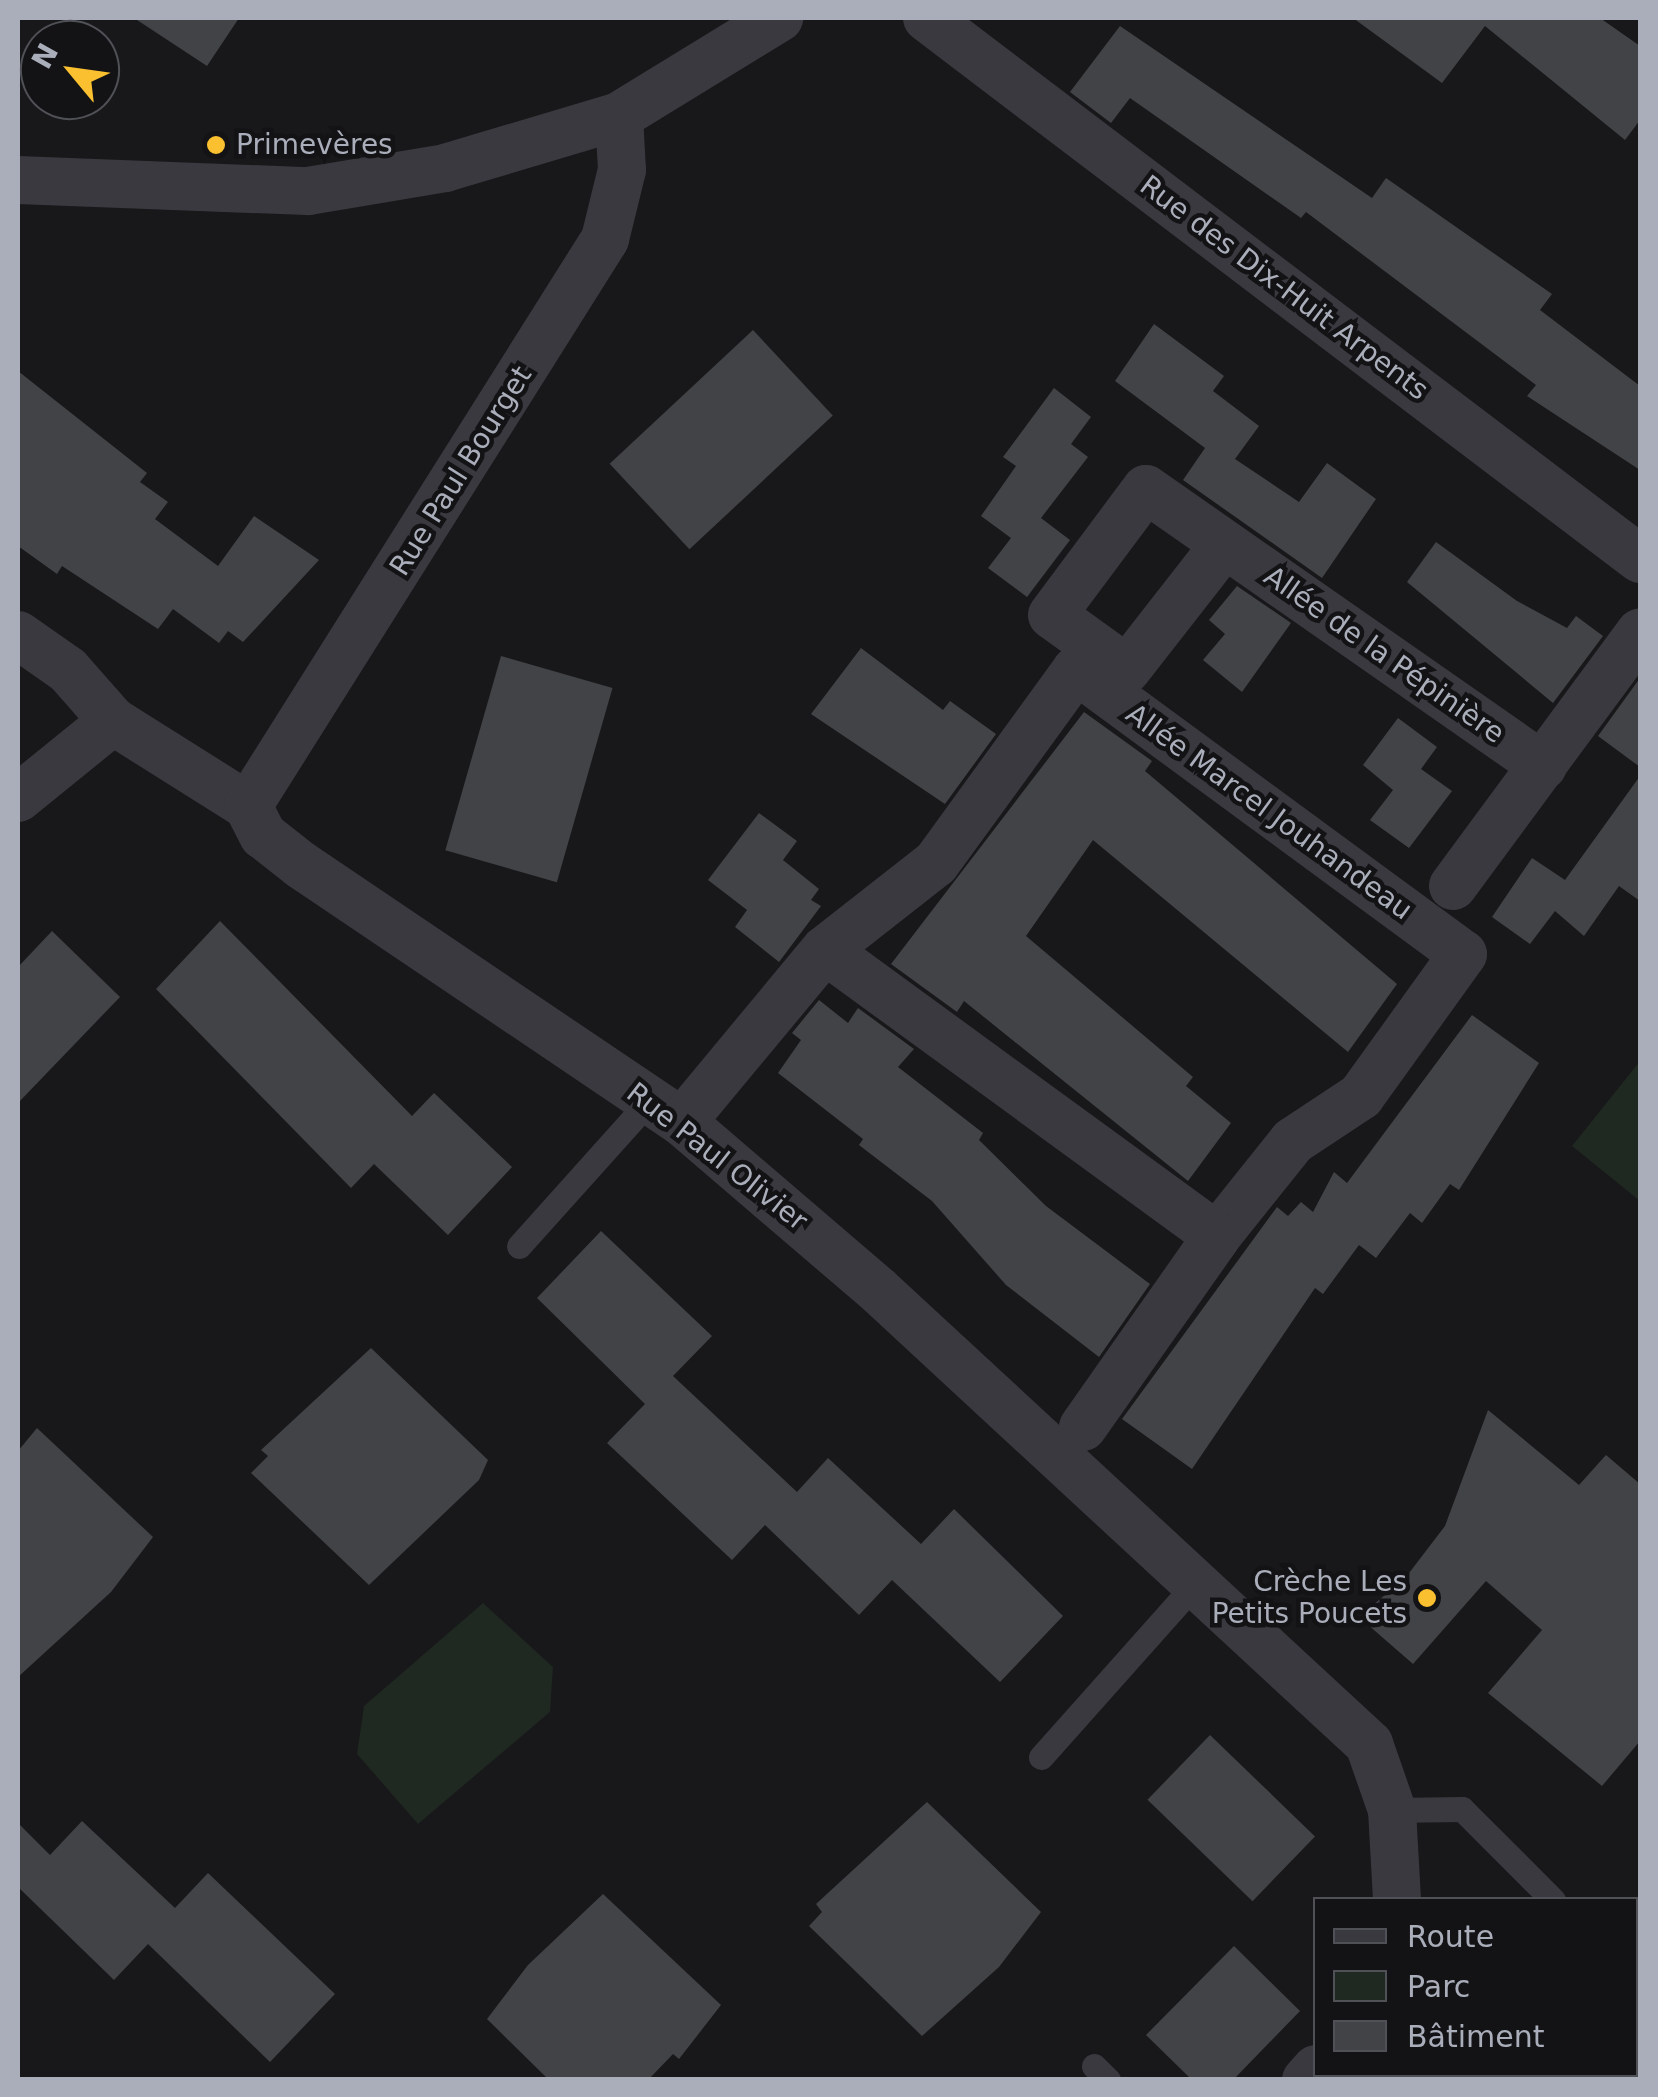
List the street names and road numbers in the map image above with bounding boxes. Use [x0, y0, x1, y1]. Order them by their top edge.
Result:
street label: Rue des Dix-Huit Arpents [1133, 169, 1435, 407]
street label: Rue Paul Bourget [383, 360, 539, 582]
street label: Allée de la Pépinière [1257, 559, 1511, 751]
street label: Allée Marcel Jouhandeau [1119, 697, 1419, 927]
street label: Rue Paul Olivier [620, 1076, 814, 1238]

